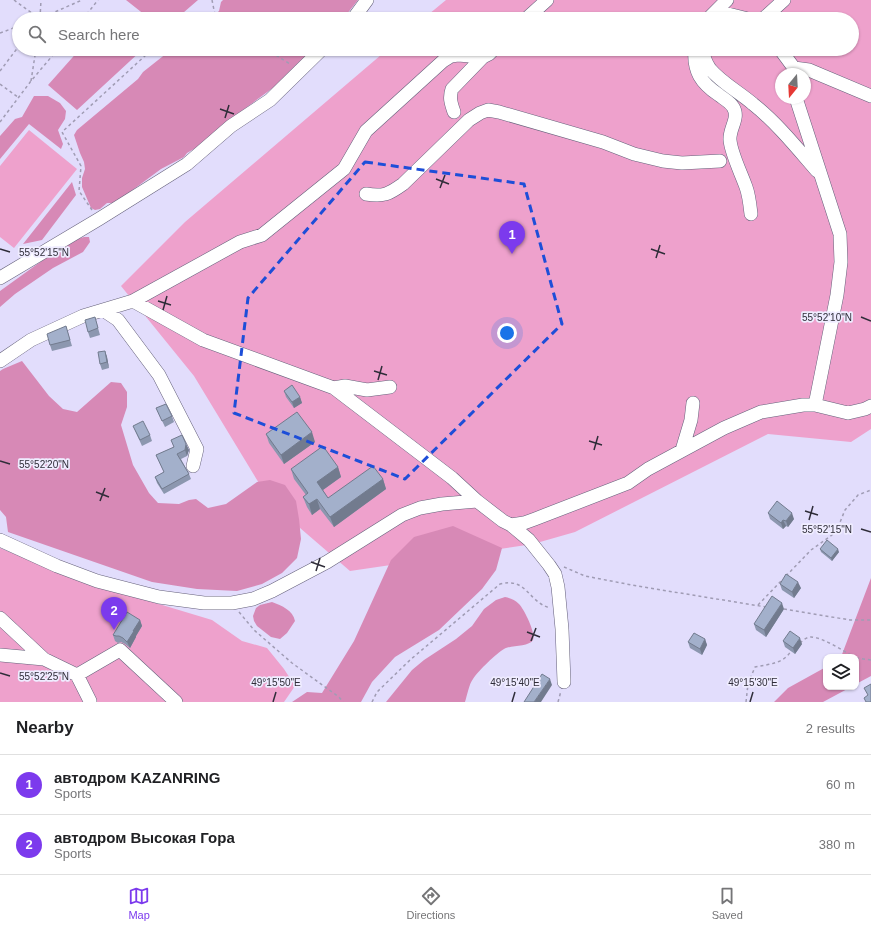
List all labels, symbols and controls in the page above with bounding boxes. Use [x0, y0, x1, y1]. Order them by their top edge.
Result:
search box [12, 12, 859, 56]
icon: search [26, 23, 48, 45]
text: Search here [58, 26, 140, 43]
north arrow [775, 68, 811, 104]
pin: 1 [499, 221, 525, 254]
text: 55°52'15"N [19, 247, 69, 258]
text: 55°52'10"N [802, 312, 852, 323]
your location [497, 323, 517, 343]
text: 55°52'20"N [19, 459, 69, 470]
text: 55°52'15"N [802, 524, 852, 535]
pin: 2 [101, 597, 127, 630]
map controls [823, 654, 859, 690]
button: layers [823, 654, 859, 690]
text: 55°52'25"N [19, 671, 69, 682]
text: 49°15'50"E [251, 677, 301, 688]
text: 49°15'40"E [490, 677, 540, 688]
text: 49°15'30"E [728, 677, 778, 688]
text: Nearby [16, 718, 74, 737]
text: 2 results [806, 721, 855, 736]
text: автодром KAZANRING [54, 769, 220, 786]
text: 1 [25, 777, 33, 792]
text: 60 m [826, 777, 855, 792]
text: Sports [54, 786, 92, 801]
text: автодром Высокая Гора [54, 829, 235, 846]
text: 2 [25, 837, 33, 852]
text: 380 m [819, 837, 855, 852]
text: Sports [54, 846, 92, 861]
tab: Map [128, 885, 150, 921]
tab: Directions [406, 885, 455, 921]
tab: Saved [712, 885, 743, 921]

